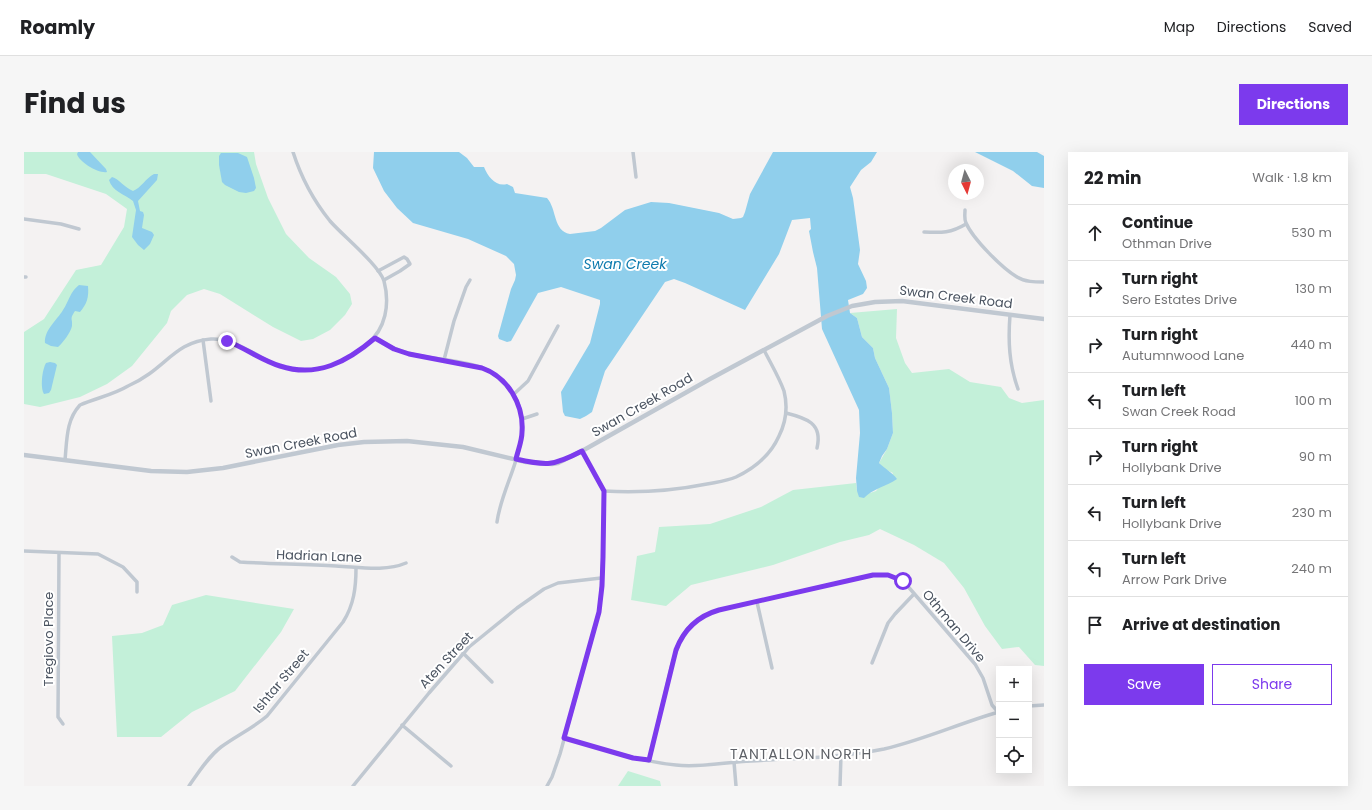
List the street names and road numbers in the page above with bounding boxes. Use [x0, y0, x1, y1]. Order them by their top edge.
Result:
street label: Swan Creek Road [898, 281, 1014, 313]
street label: Swan Creek Road [588, 368, 696, 442]
street label: Swan Creek Road [243, 423, 359, 463]
street label: Hadrian Lane [276, 545, 362, 567]
street label: Othman Drive [918, 585, 990, 667]
street label: Tregiovo Place [39, 592, 58, 686]
street label: Aten Street [415, 627, 477, 693]
street label: Ishtar Street [249, 645, 314, 717]

